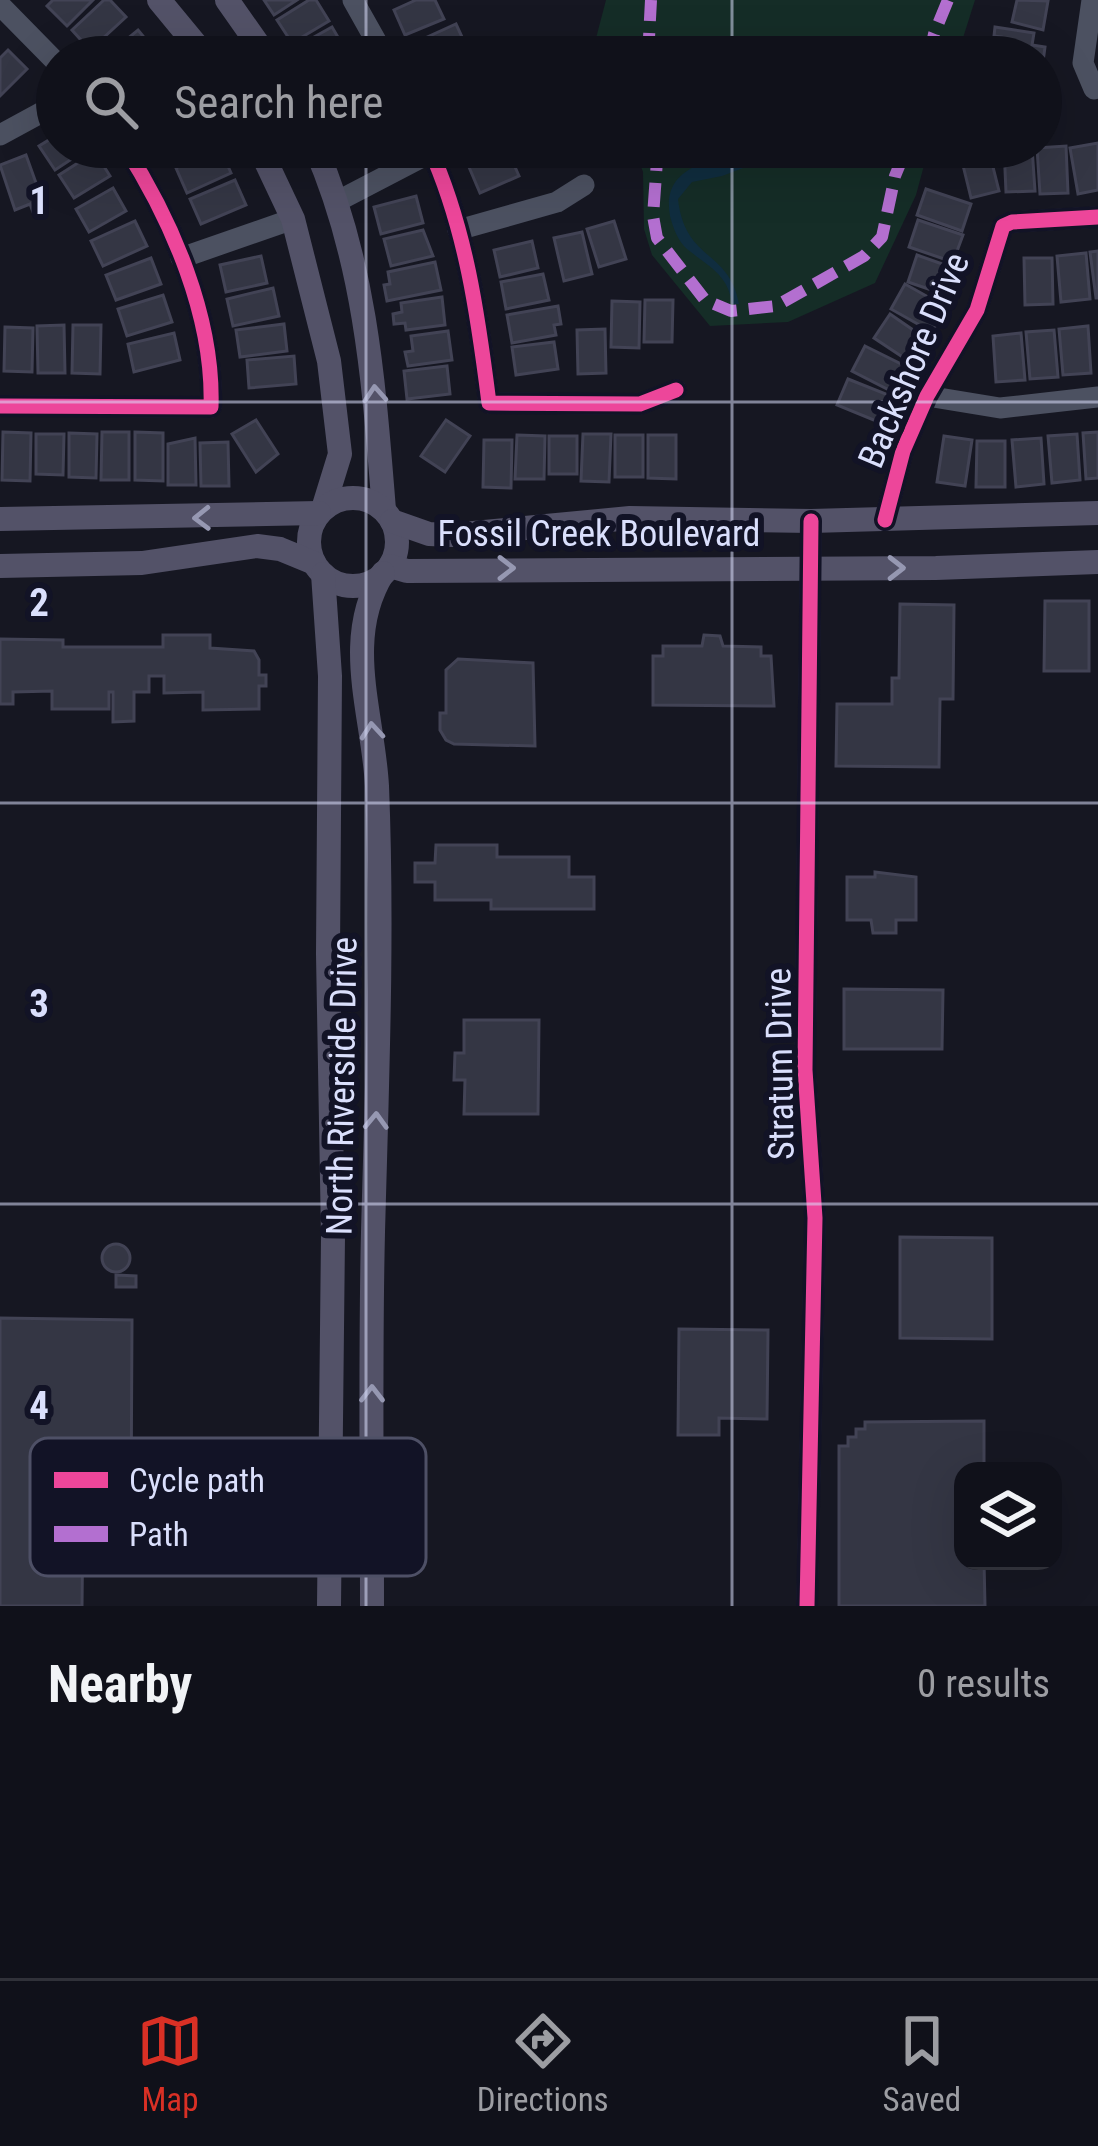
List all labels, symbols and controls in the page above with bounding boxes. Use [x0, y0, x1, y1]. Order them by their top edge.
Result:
search box [36, 36, 1062, 168]
icon: search [78, 69, 144, 135]
text: Search here [174, 76, 383, 129]
text: 1 [29, 178, 49, 224]
street label: Backshore Drive [850, 247, 978, 474]
one-way arrow [362, 384, 388, 403]
one-way arrow [192, 504, 211, 530]
street label: Fossil Creek Boulevard [438, 513, 760, 555]
one-way arrow [887, 554, 906, 580]
one-way arrow [498, 555, 516, 581]
text: 2 [29, 580, 49, 626]
one-way arrow [360, 722, 385, 741]
street label: North Riverside Drive [318, 936, 366, 1236]
street label: Stratum Drive [757, 968, 803, 1160]
text: 3 [29, 981, 49, 1027]
one-way arrow [363, 1111, 389, 1130]
text: 4 [29, 1383, 49, 1429]
one-way arrow [359, 1384, 385, 1402]
legend [30, 1438, 426, 1576]
text: Cycle path [129, 1461, 265, 1500]
map controls [954, 1462, 1062, 1570]
button: layers [954, 1462, 1062, 1570]
text: Path [129, 1515, 189, 1554]
text: Nearby [48, 1655, 192, 1714]
text: 0 results [917, 1661, 1050, 1707]
tab: Map [137, 2008, 203, 2119]
tab: Directions [477, 2008, 609, 2119]
tab: Saved [883, 2008, 961, 2119]

